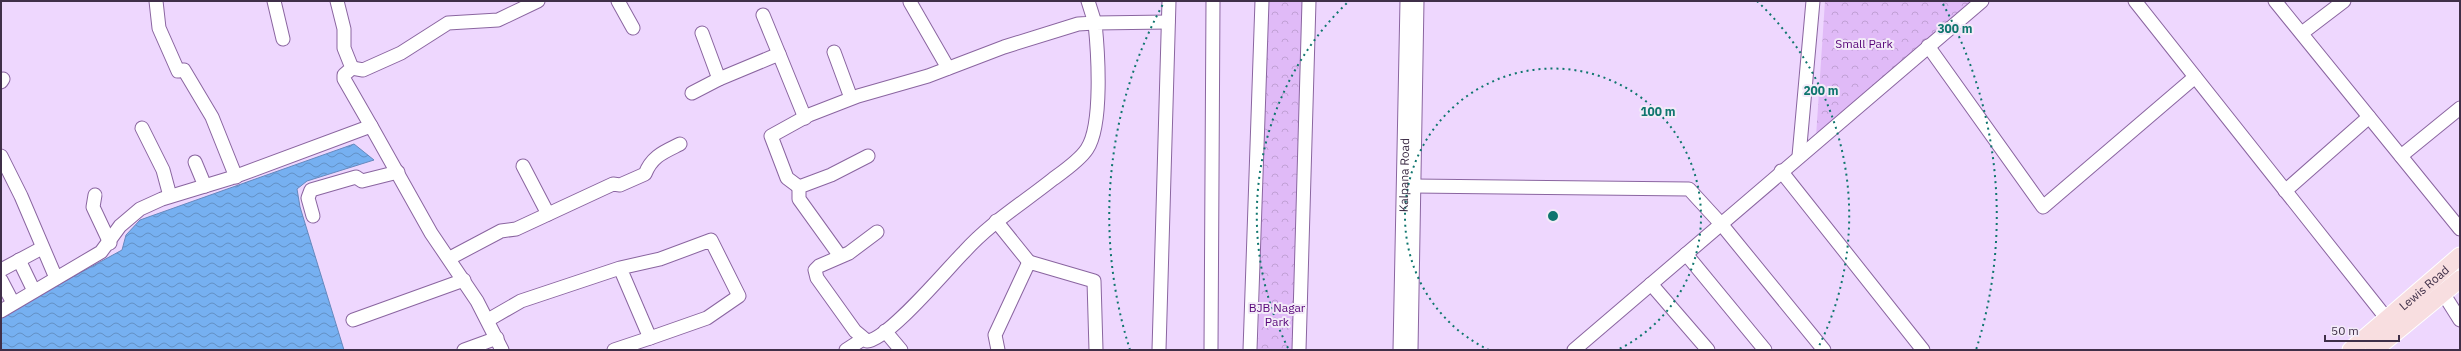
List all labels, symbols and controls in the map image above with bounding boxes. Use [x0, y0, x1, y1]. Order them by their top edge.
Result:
text: 300 m [1937, 21, 1973, 36]
park label: Small Park [1835, 36, 1893, 51]
text: 200 m [1803, 83, 1839, 98]
text: 100 m [1640, 104, 1676, 119]
street label: Kalpana Road [1395, 138, 1412, 212]
centre of rings [1546, 209, 1560, 223]
street label: Lewis Road [2396, 262, 2452, 313]
park label: BJB Nagar Park [1249, 300, 1306, 329]
scale bar [2325, 317, 2399, 343]
text: 50 m [2331, 323, 2359, 338]

